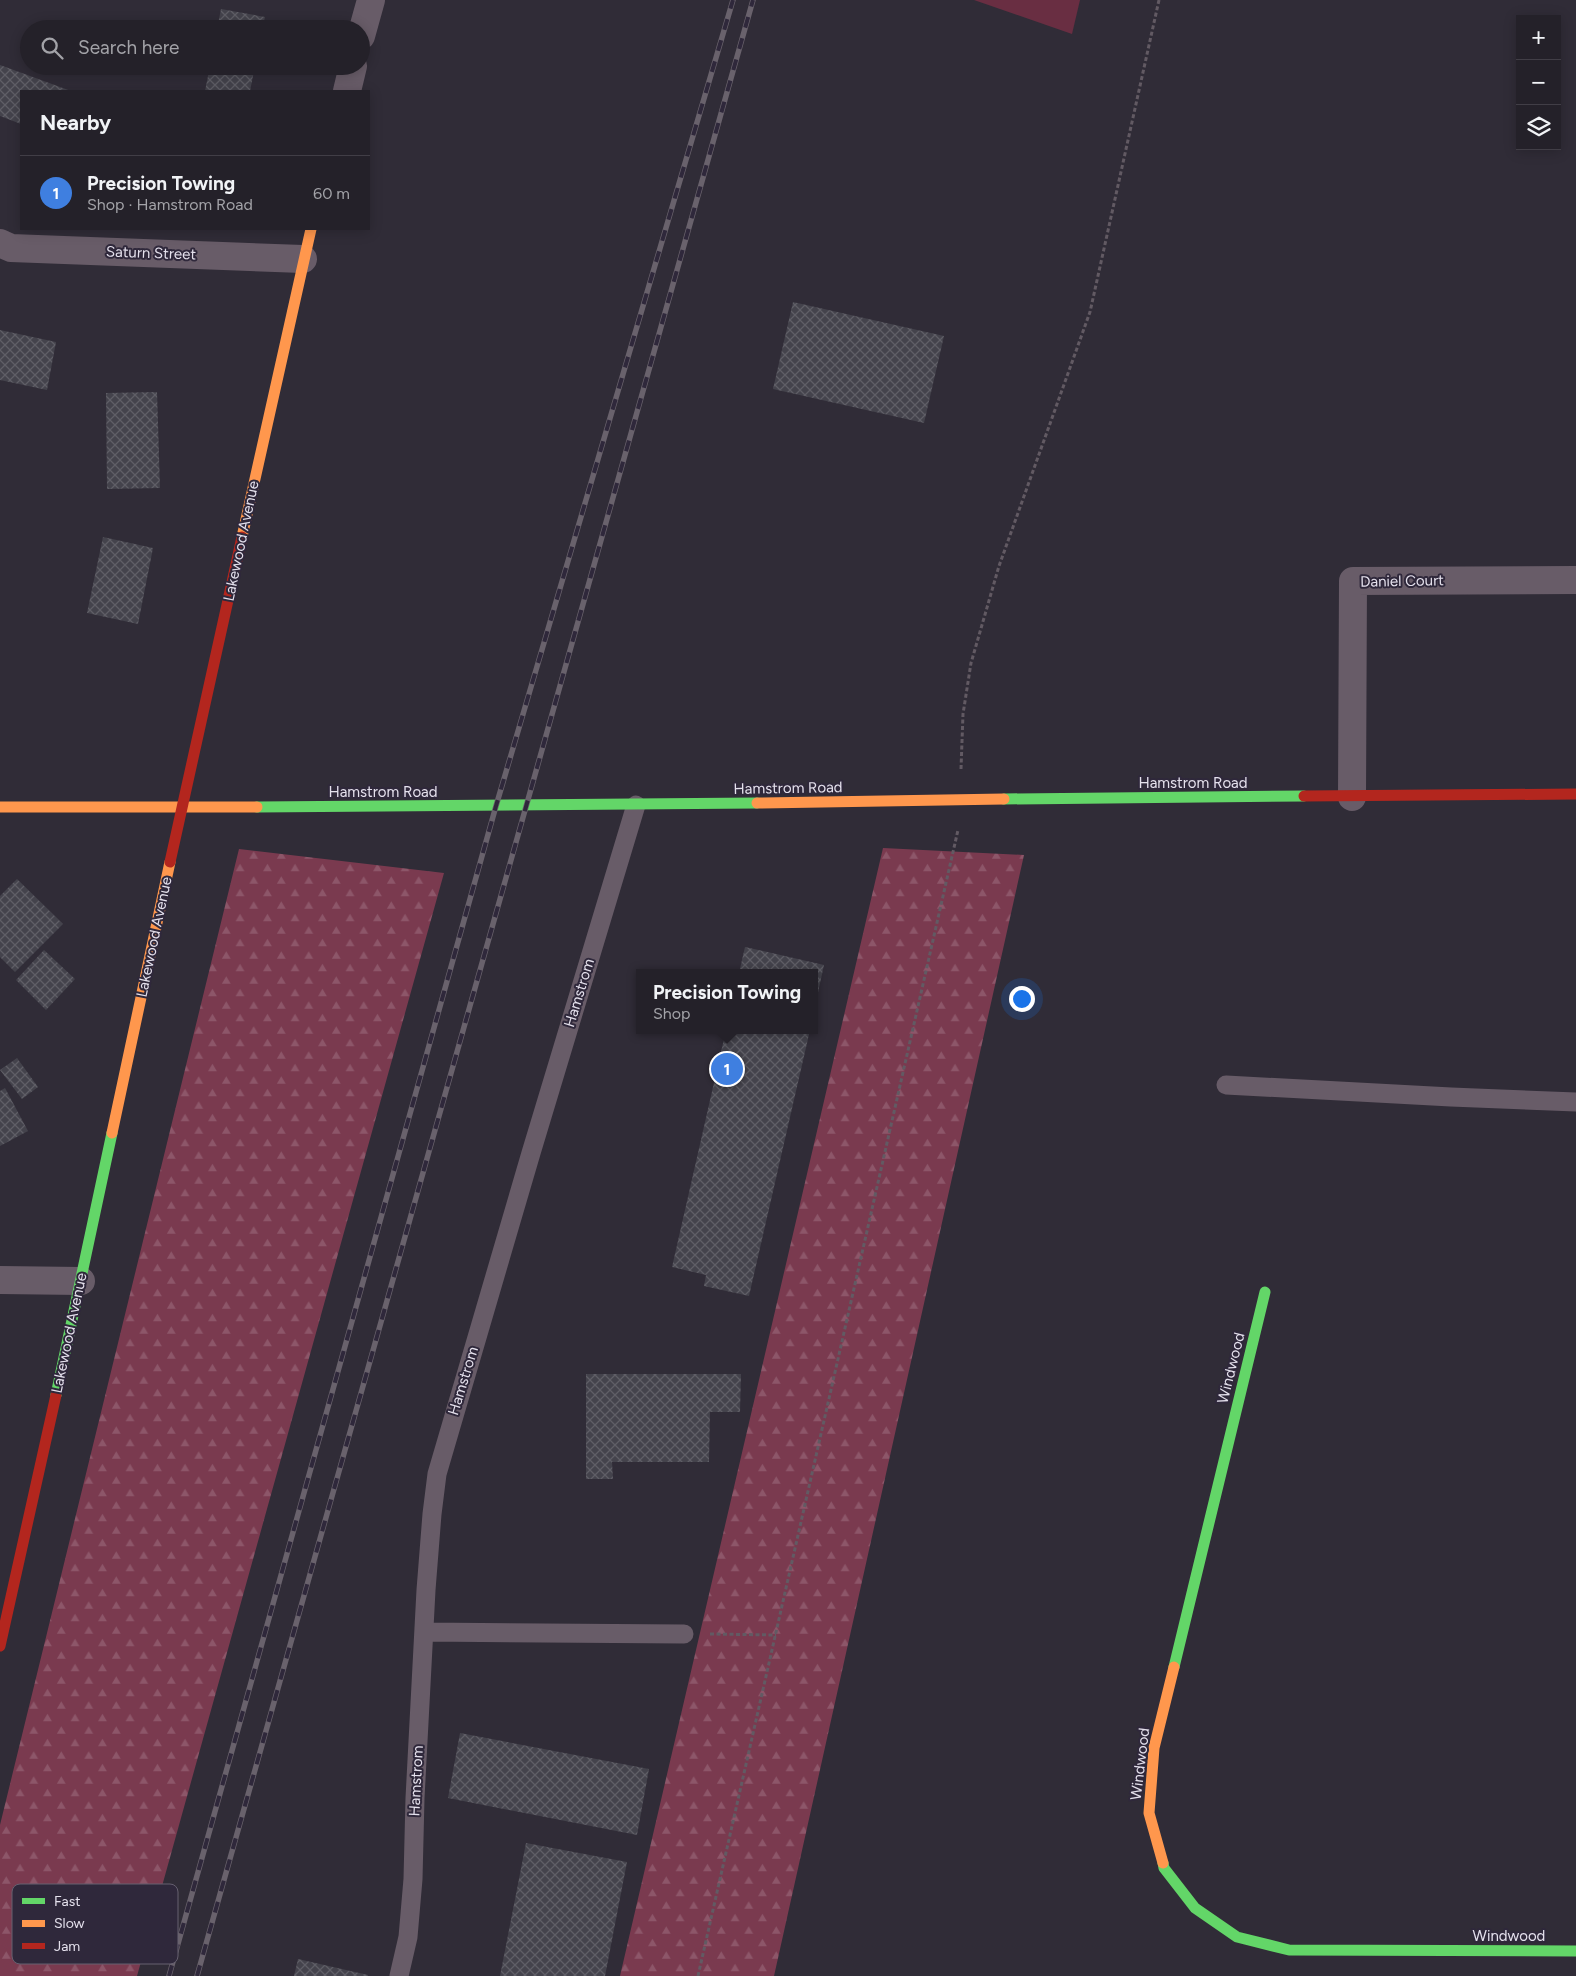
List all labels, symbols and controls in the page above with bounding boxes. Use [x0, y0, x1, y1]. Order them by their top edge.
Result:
map controls [1516, 15, 1561, 150]
button: + [1516, 15, 1561, 60]
search box [20, 20, 370, 75]
icon: search [38, 34, 66, 62]
text: Search here [78, 36, 180, 59]
button: − [1516, 60, 1561, 105]
button: layers [1516, 105, 1561, 150]
text: Nearby [40, 110, 111, 135]
text: Precision Towing [87, 172, 235, 195]
text: 1 [53, 184, 59, 203]
text: 60 m [313, 184, 350, 203]
text: Shop · Hamstrom Road [87, 195, 253, 214]
street label: Saturn Street [106, 242, 197, 264]
street label: Lakewood Avenue [219, 479, 263, 603]
street label: Daniel Court [1360, 571, 1444, 591]
street label: Hamstrom Road [1138, 774, 1248, 792]
street label: Hamstrom Road [733, 778, 843, 798]
street label: Hamstrom Road [328, 783, 438, 801]
street label: Lakewood Avenue [132, 875, 176, 999]
street label: Hamstrom [560, 956, 598, 1030]
popup [636, 969, 818, 1034]
text: Precision Towing [653, 981, 801, 1004]
your location [1009, 986, 1035, 1012]
text: Shop [653, 1004, 690, 1023]
pin: 1 [711, 1050, 743, 1088]
street label: Lakewood Avenue [47, 1271, 91, 1395]
street label: Windwood [1213, 1330, 1249, 1406]
street label: Hamstrom [444, 1344, 482, 1418]
street label: Windwood [1127, 1727, 1153, 1801]
street label: Hamstrom [405, 1745, 427, 1817]
legend [12, 1884, 178, 1964]
text: Fast [54, 1893, 80, 1910]
text: Slow [54, 1915, 85, 1932]
street label: Windwood [1473, 1927, 1545, 1945]
text: Jam [54, 1938, 80, 1955]

